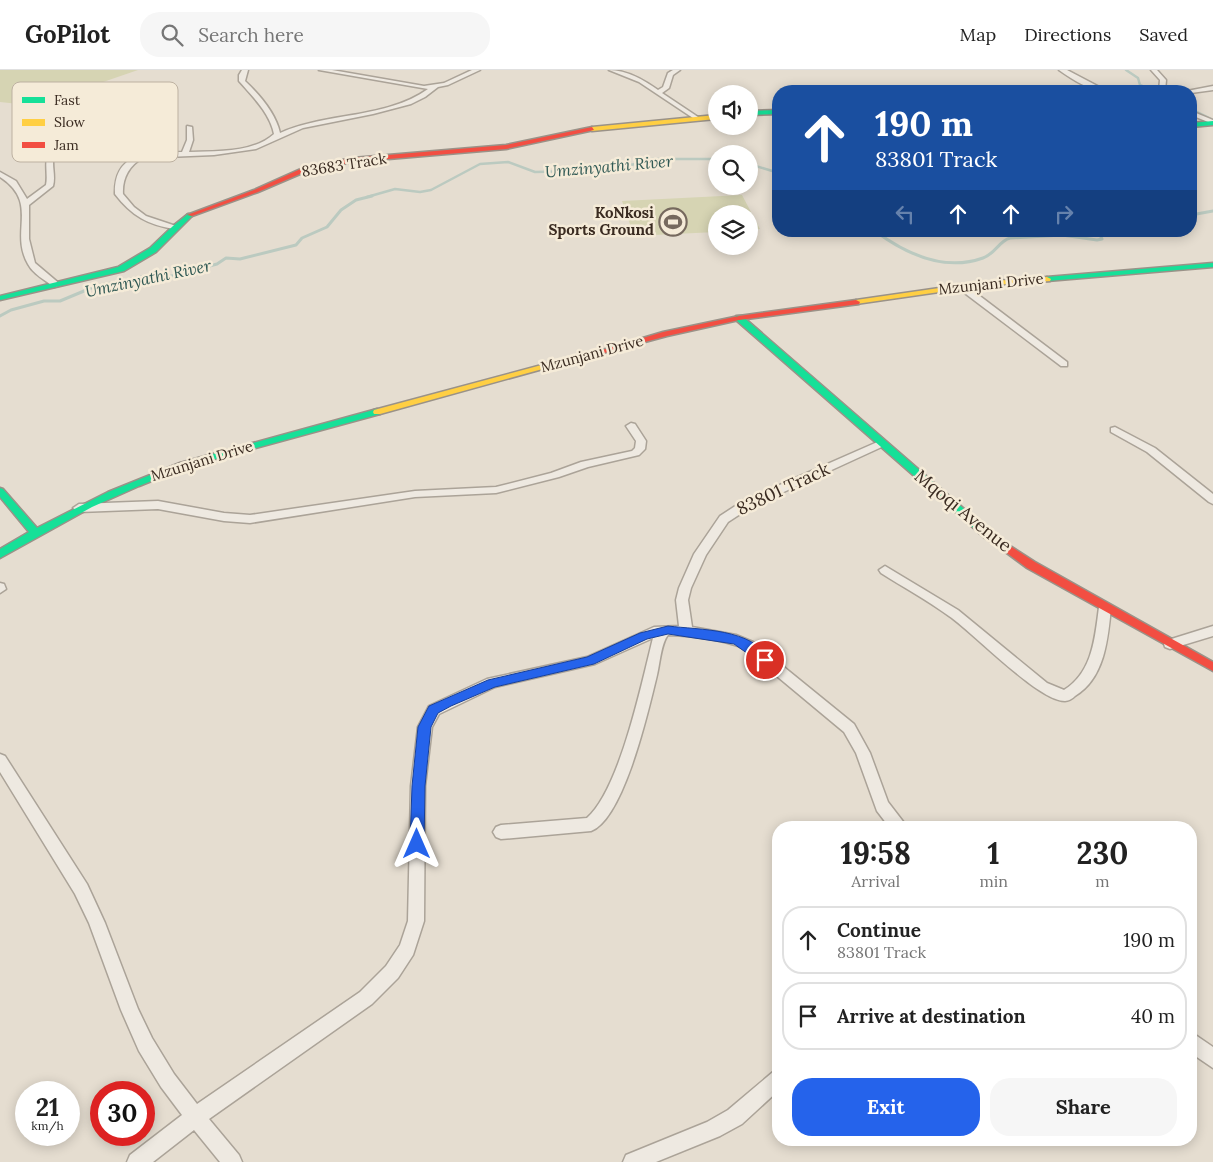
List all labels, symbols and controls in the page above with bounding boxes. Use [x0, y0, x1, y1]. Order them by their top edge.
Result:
search box [140, 12, 490, 57]
text: GoPilot [25, 19, 110, 50]
icon: search [158, 21, 186, 49]
text: Search here [198, 23, 304, 47]
text: Map [960, 23, 996, 46]
text: Directions [1024, 23, 1111, 46]
text: Saved [1139, 23, 1188, 46]
legend [12, 82, 178, 162]
map controls [708, 85, 758, 255]
button: sound [708, 85, 758, 135]
text: Fast [54, 91, 81, 109]
text: 190 m [875, 101, 973, 146]
icon: ahead [792, 105, 857, 170]
text: Slow [54, 113, 86, 131]
text: Jam [53, 136, 79, 154]
button: search [708, 145, 758, 195]
text: 83801 Track [875, 145, 997, 173]
street label: 83683 Track [300, 148, 388, 181]
water label: Umzinyathi River [544, 150, 675, 182]
icon: left [891, 200, 919, 228]
icon: ahead [944, 200, 972, 228]
icon: ahead [997, 200, 1025, 228]
icon: right [1050, 200, 1078, 228]
place label: KoNkosi Sports Ground [548, 203, 654, 239]
button: layers [708, 205, 758, 255]
sports icon: KoNkosi Sports Ground [658, 207, 688, 237]
water label: Umzinyathi River [83, 255, 214, 301]
street label: Mzunjani Drive [937, 269, 1045, 298]
street label: Mzunjani Drive [538, 331, 645, 376]
street label: Mzunjani Drive [148, 436, 255, 485]
street label: 83801 Track [733, 457, 833, 520]
street label: Mqoqi Avenue [910, 464, 1017, 557]
pin [744, 639, 786, 681]
icon: arrive [751, 646, 779, 674]
position arrow [390, 817, 442, 869]
text: 19:58 [841, 834, 911, 872]
text: 1 [988, 834, 1000, 872]
text: 230 [1077, 834, 1128, 872]
text: Arrival [851, 871, 900, 891]
text: min [979, 871, 1008, 891]
text: m [1095, 871, 1110, 891]
text: Continue [837, 918, 921, 942]
icon: ahead [794, 926, 822, 954]
text: 190 m [1123, 928, 1175, 952]
text: 83801 Track [837, 942, 926, 962]
icon: arrive [794, 1002, 822, 1030]
text: Arrive at destination [837, 1004, 1026, 1028]
text: 40 m [1131, 1004, 1175, 1028]
button: Exit [792, 1078, 980, 1136]
button: Share [990, 1078, 1177, 1136]
speed limit sign: 30 [90, 1081, 155, 1146]
text: 21 [36, 1091, 59, 1123]
text: km/h [31, 1118, 64, 1133]

